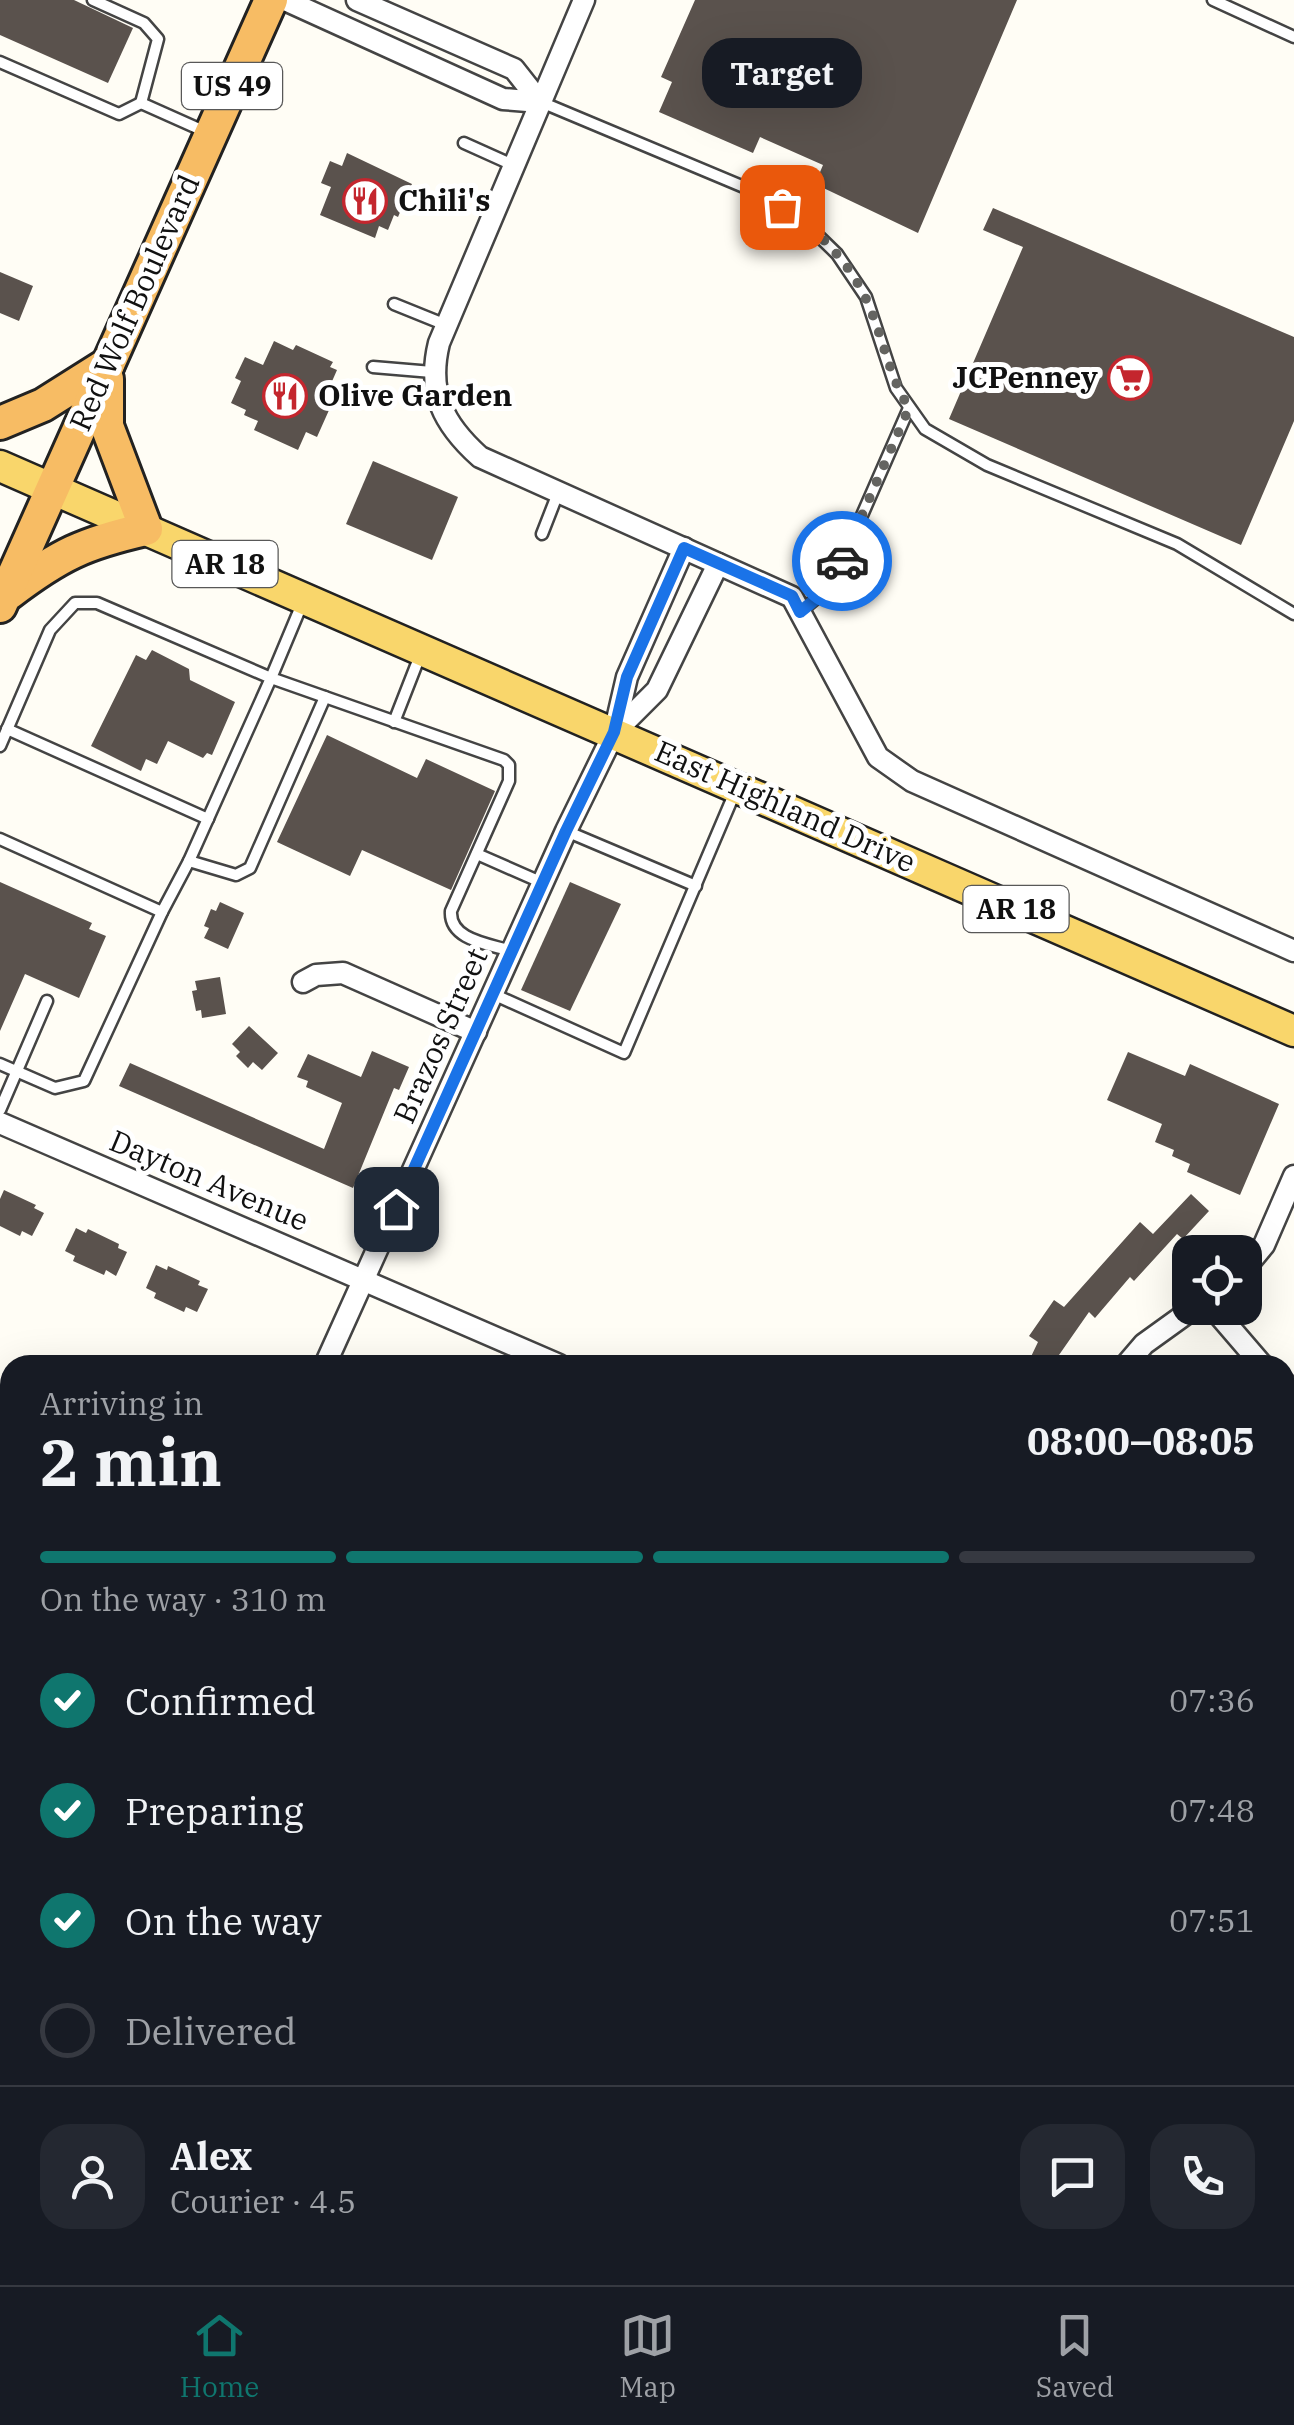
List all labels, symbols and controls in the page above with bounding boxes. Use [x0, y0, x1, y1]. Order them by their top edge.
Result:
callout: Target [702, 37, 862, 107]
text: Target [730, 52, 834, 94]
road number: US 49 [182, 63, 282, 109]
pin [740, 165, 825, 250]
street label: Red Wolf Boulevard [60, 168, 208, 437]
restaurant icon: Chili's [342, 178, 388, 224]
place label: Chili's [398, 180, 491, 219]
icon: bag [755, 180, 810, 235]
supermarket icon: JCPenney [1107, 355, 1153, 401]
place label: JCPenney [952, 357, 1098, 396]
restaurant icon: Olive Garden [262, 373, 308, 419]
place label: Olive Garden [318, 375, 512, 414]
courier [792, 511, 892, 611]
icon: car [815, 534, 870, 589]
road number: AR 18 [172, 541, 278, 587]
street label: East Highland Drive [649, 731, 922, 881]
road number: AR 18 [964, 886, 1068, 932]
street label: Brazos Street [384, 942, 496, 1129]
street label: Dayton Avenue [104, 1120, 315, 1239]
pin [354, 1167, 439, 1252]
icon: home [369, 1182, 424, 1237]
map controls [1172, 1235, 1262, 1325]
button: locate [1172, 1235, 1262, 1325]
text: Arriving in [40, 1382, 203, 1424]
text: 08:00–08:05 [1027, 1416, 1255, 1465]
text: 2 min [40, 1419, 222, 1504]
text: On the way · 310 m [40, 1578, 326, 1620]
icon: check [40, 1673, 95, 1728]
text: Confirmed [125, 1676, 316, 1725]
text: 07:36 [1169, 1679, 1255, 1721]
icon: check [40, 1783, 95, 1838]
text: Preparing [125, 1786, 304, 1835]
text: 07:48 [1169, 1789, 1255, 1831]
icon: check [40, 1893, 95, 1948]
text: On the way [125, 1896, 322, 1945]
text: 07:51 [1169, 1899, 1255, 1941]
text: Delivered [125, 2006, 297, 2055]
button: person [40, 2124, 145, 2229]
button: chat [1020, 2124, 1125, 2229]
button: phone [1150, 2124, 1255, 2229]
text: Alex [170, 2131, 252, 2180]
text: Courier · 4.5 [170, 2180, 356, 2222]
tab: Home [180, 2308, 259, 2405]
tab: Map [619, 2308, 676, 2405]
tab: Saved [1036, 2308, 1114, 2405]

